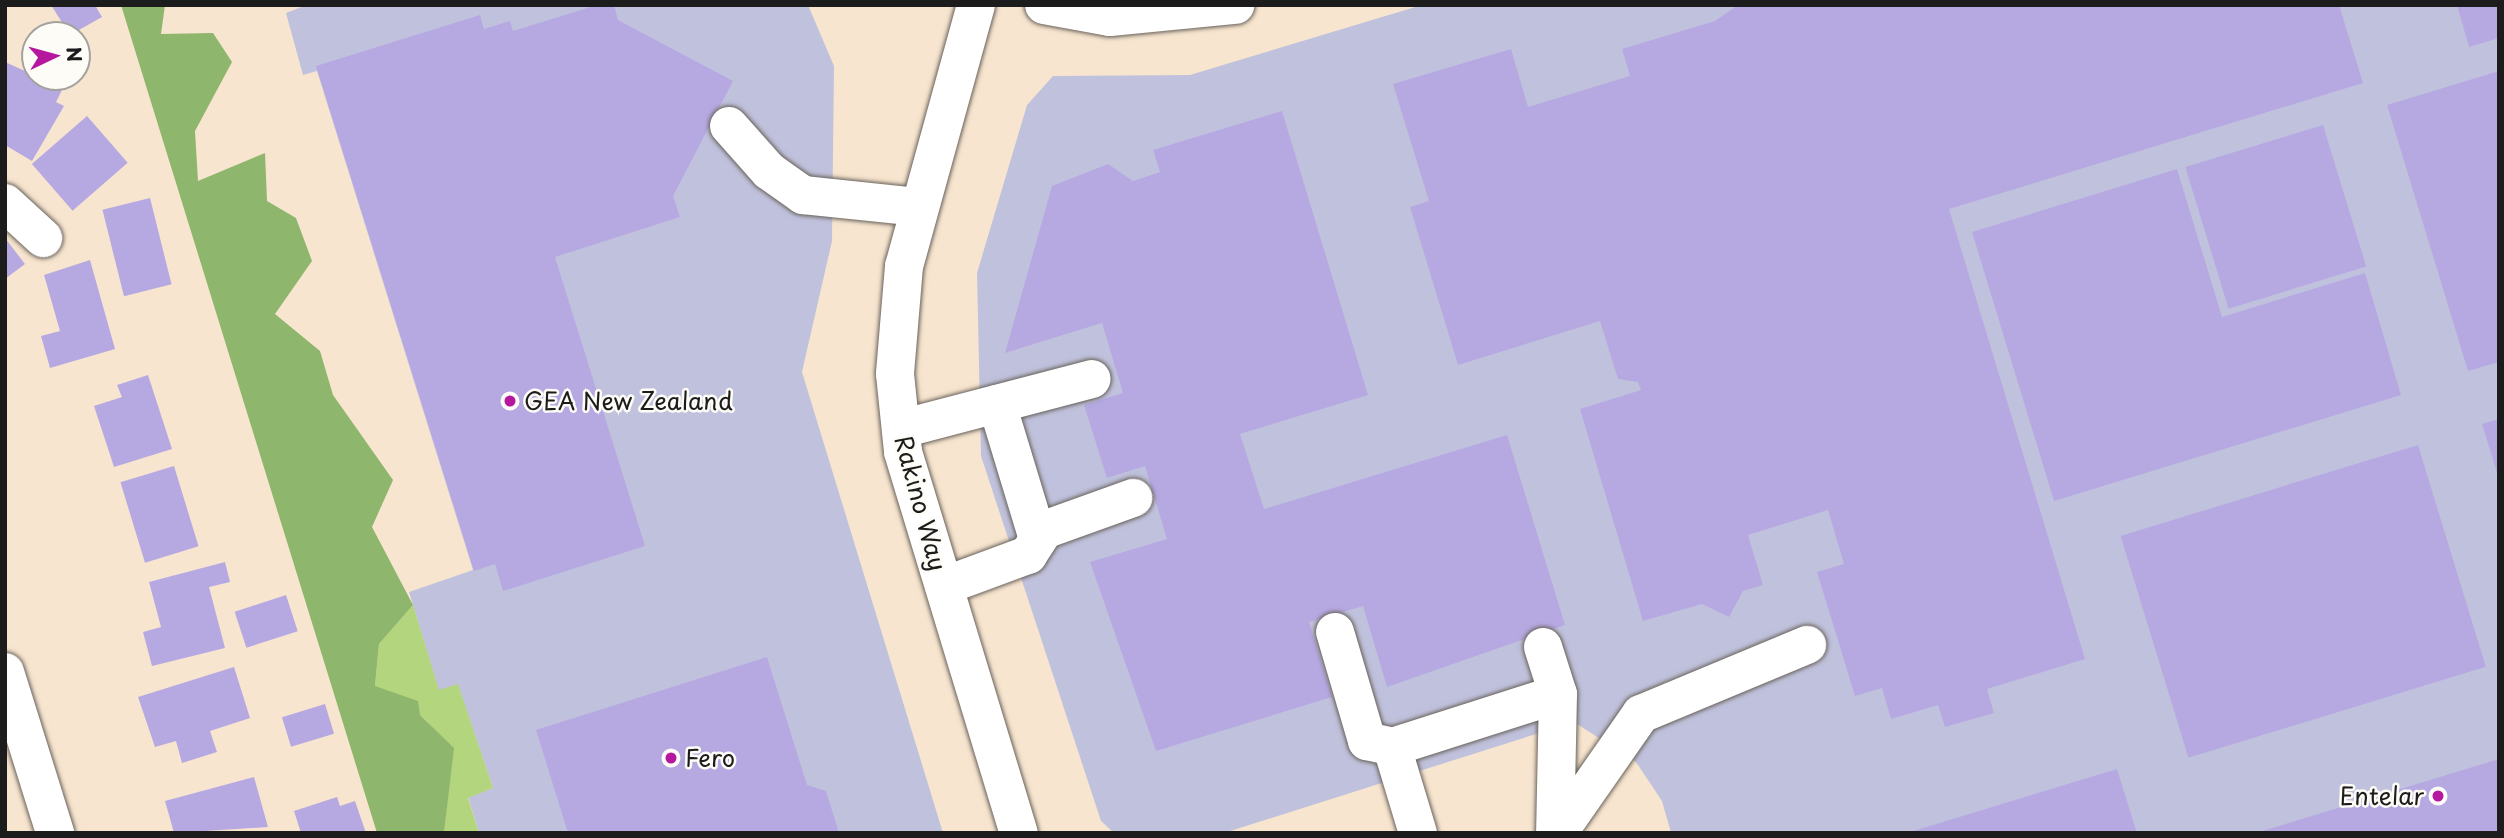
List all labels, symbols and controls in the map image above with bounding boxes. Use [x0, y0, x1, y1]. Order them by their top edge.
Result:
north arrow [21, 21, 91, 91]
text: N [60, 46, 90, 63]
place label: GEA New Zealand [524, 387, 736, 415]
marker: GEA New Zealand [502, 393, 518, 409]
street label: Rakino Way [889, 432, 953, 574]
place label: Fero [685, 744, 735, 772]
marker: Fero [663, 750, 679, 766]
place label: Entelar [2340, 782, 2424, 810]
marker: Entelar [2430, 788, 2446, 804]

